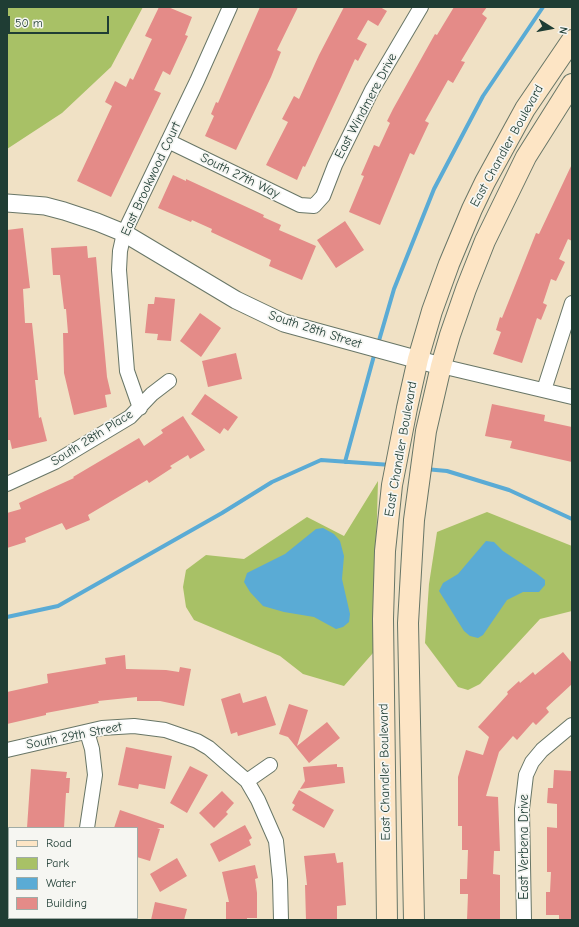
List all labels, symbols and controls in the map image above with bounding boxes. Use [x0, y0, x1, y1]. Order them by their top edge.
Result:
scale bar [10, 8, 111, 34]
north arrow [531, 8, 571, 48]
text: 50 m [15, 16, 43, 30]
text: N [556, 26, 570, 35]
street label: East Windmere Drive [332, 51, 400, 161]
street label: East Chandler Boulevard [467, 82, 547, 210]
street label: East Brookwood Court [118, 120, 184, 238]
street label: South 27th Way [198, 150, 282, 202]
street label: South 28th Street [267, 308, 363, 352]
street label: East Chandler Boulevard [381, 380, 421, 518]
street label: South 28th Place [48, 407, 136, 469]
street label: East Chandler Boulevard [376, 703, 394, 841]
street label: South 29th Street [25, 719, 123, 753]
street label: East Verbena Drive [516, 794, 532, 900]
legend [8, 827, 138, 919]
text: Road [46, 836, 72, 850]
text: Park [46, 856, 69, 870]
text: Water [46, 876, 76, 890]
text: Building [46, 896, 87, 910]

